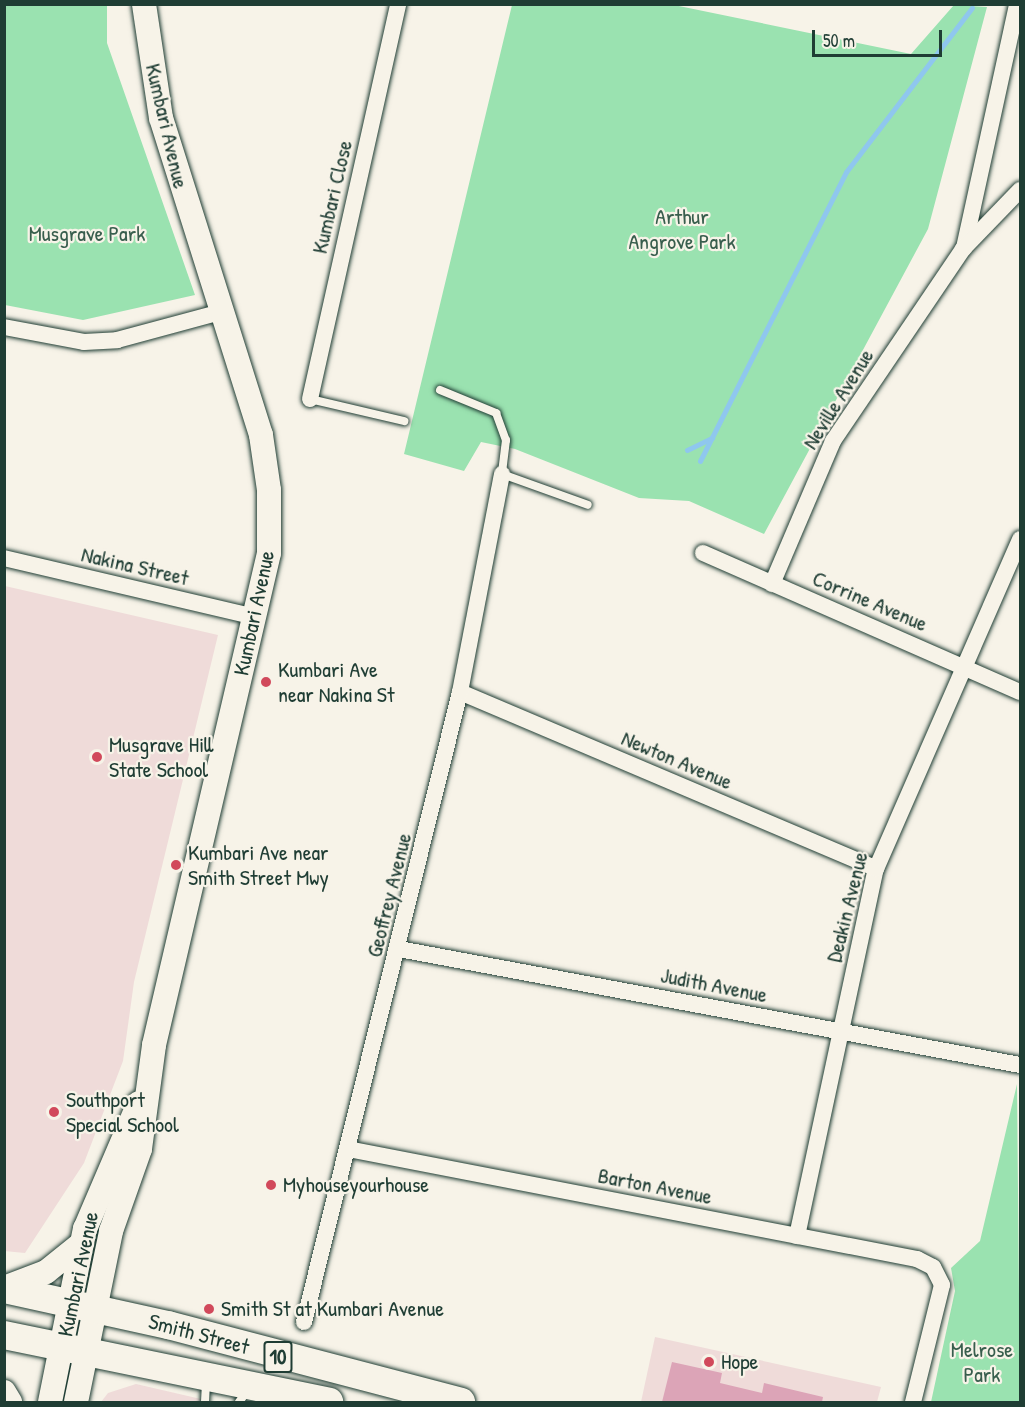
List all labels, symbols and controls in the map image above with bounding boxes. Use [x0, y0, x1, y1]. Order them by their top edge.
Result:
scale bar [815, 18, 946, 56]
text: 50 m [823, 28, 855, 53]
street label: Kumbari Avenue [140, 61, 194, 191]
street label: Kumbari Close [306, 138, 358, 256]
park label: Arthur Angrove Park [628, 203, 736, 254]
park label: Musgrave Park [29, 221, 145, 247]
street label: Neville Avenue [797, 344, 879, 454]
street label: Nakina Street [79, 541, 191, 591]
street label: Kumbari Avenue [228, 548, 280, 678]
street label: Corrine Avenue [809, 565, 931, 637]
place label: Kumbari Ave near Nakina St [278, 656, 395, 708]
marker: Kumbari Ave near Nakina St [259, 675, 273, 689]
street label: Newton Avenue [618, 725, 736, 795]
place label: Musgrave Hill State School [109, 731, 214, 782]
marker: Musgrave Hill State School [90, 750, 104, 764]
street label: Geoffrey Avenue [361, 830, 417, 960]
place label: Kumbari Ave near Smith Street Mwy [188, 839, 329, 890]
street label: Deakin Avenue [821, 849, 873, 965]
marker: Kumbari Ave near Smith Street Mwy [169, 858, 183, 872]
street label: Judith Avenue [658, 962, 770, 1008]
place label: Southport Special School [66, 1086, 179, 1138]
marker: Southport Special School [47, 1105, 61, 1119]
street label: Barton Avenue [596, 1162, 714, 1210]
place label: Myhouseyourhouse [283, 1172, 429, 1198]
marker: Myhouseyourhouse [264, 1178, 278, 1192]
street label: Kumbari Avenue [52, 1209, 104, 1339]
place label: Smith St at Kumbari Avenue [221, 1296, 444, 1322]
marker: Smith St at Kumbari Avenue [202, 1302, 216, 1316]
street label: Smith Street [146, 1308, 252, 1360]
park label: Melrose Park [951, 1336, 1013, 1388]
road number: 10 [263, 1339, 293, 1375]
place label: Hope [721, 1349, 758, 1375]
marker: Hope [702, 1355, 716, 1369]

